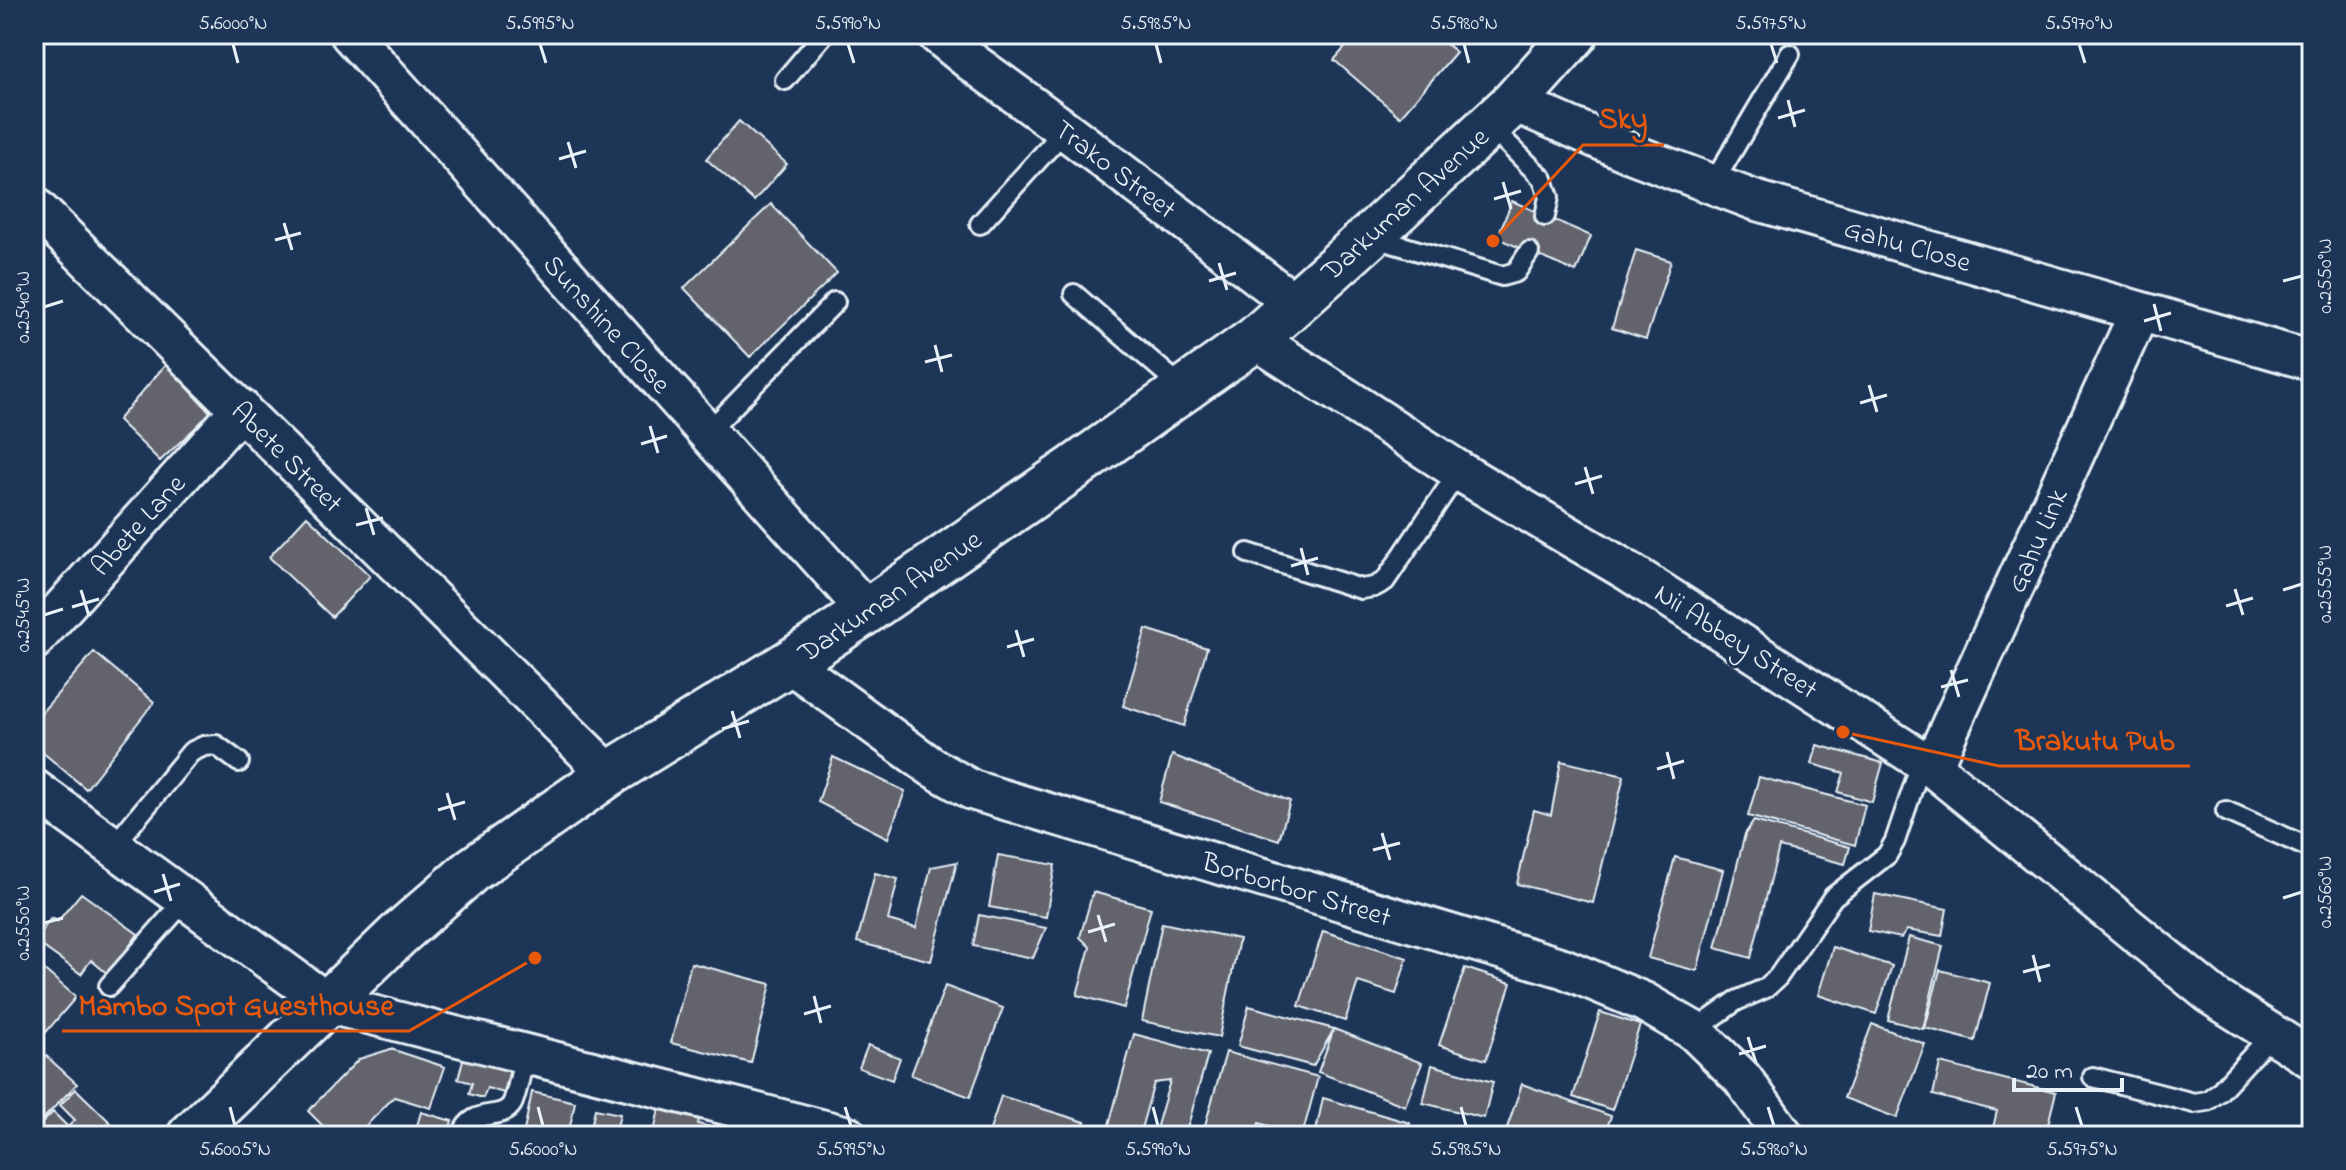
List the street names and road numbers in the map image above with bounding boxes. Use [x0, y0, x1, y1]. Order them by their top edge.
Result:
street label: Trako Street [1044, 111, 1184, 231]
street label: Darkuman Avenue [1312, 118, 1500, 293]
street label: Gahu Close [1839, 210, 1976, 285]
street label: Sunshine Close [532, 247, 680, 404]
street label: Abete Street [220, 393, 351, 524]
street label: Abete Lane [82, 466, 197, 587]
street label: Gahu Link [1998, 482, 2081, 600]
street label: Darkuman Avenue [790, 521, 991, 675]
street label: Nii Abbey Street [1645, 575, 1825, 711]
street label: Borborbor Street [1195, 843, 1396, 940]

